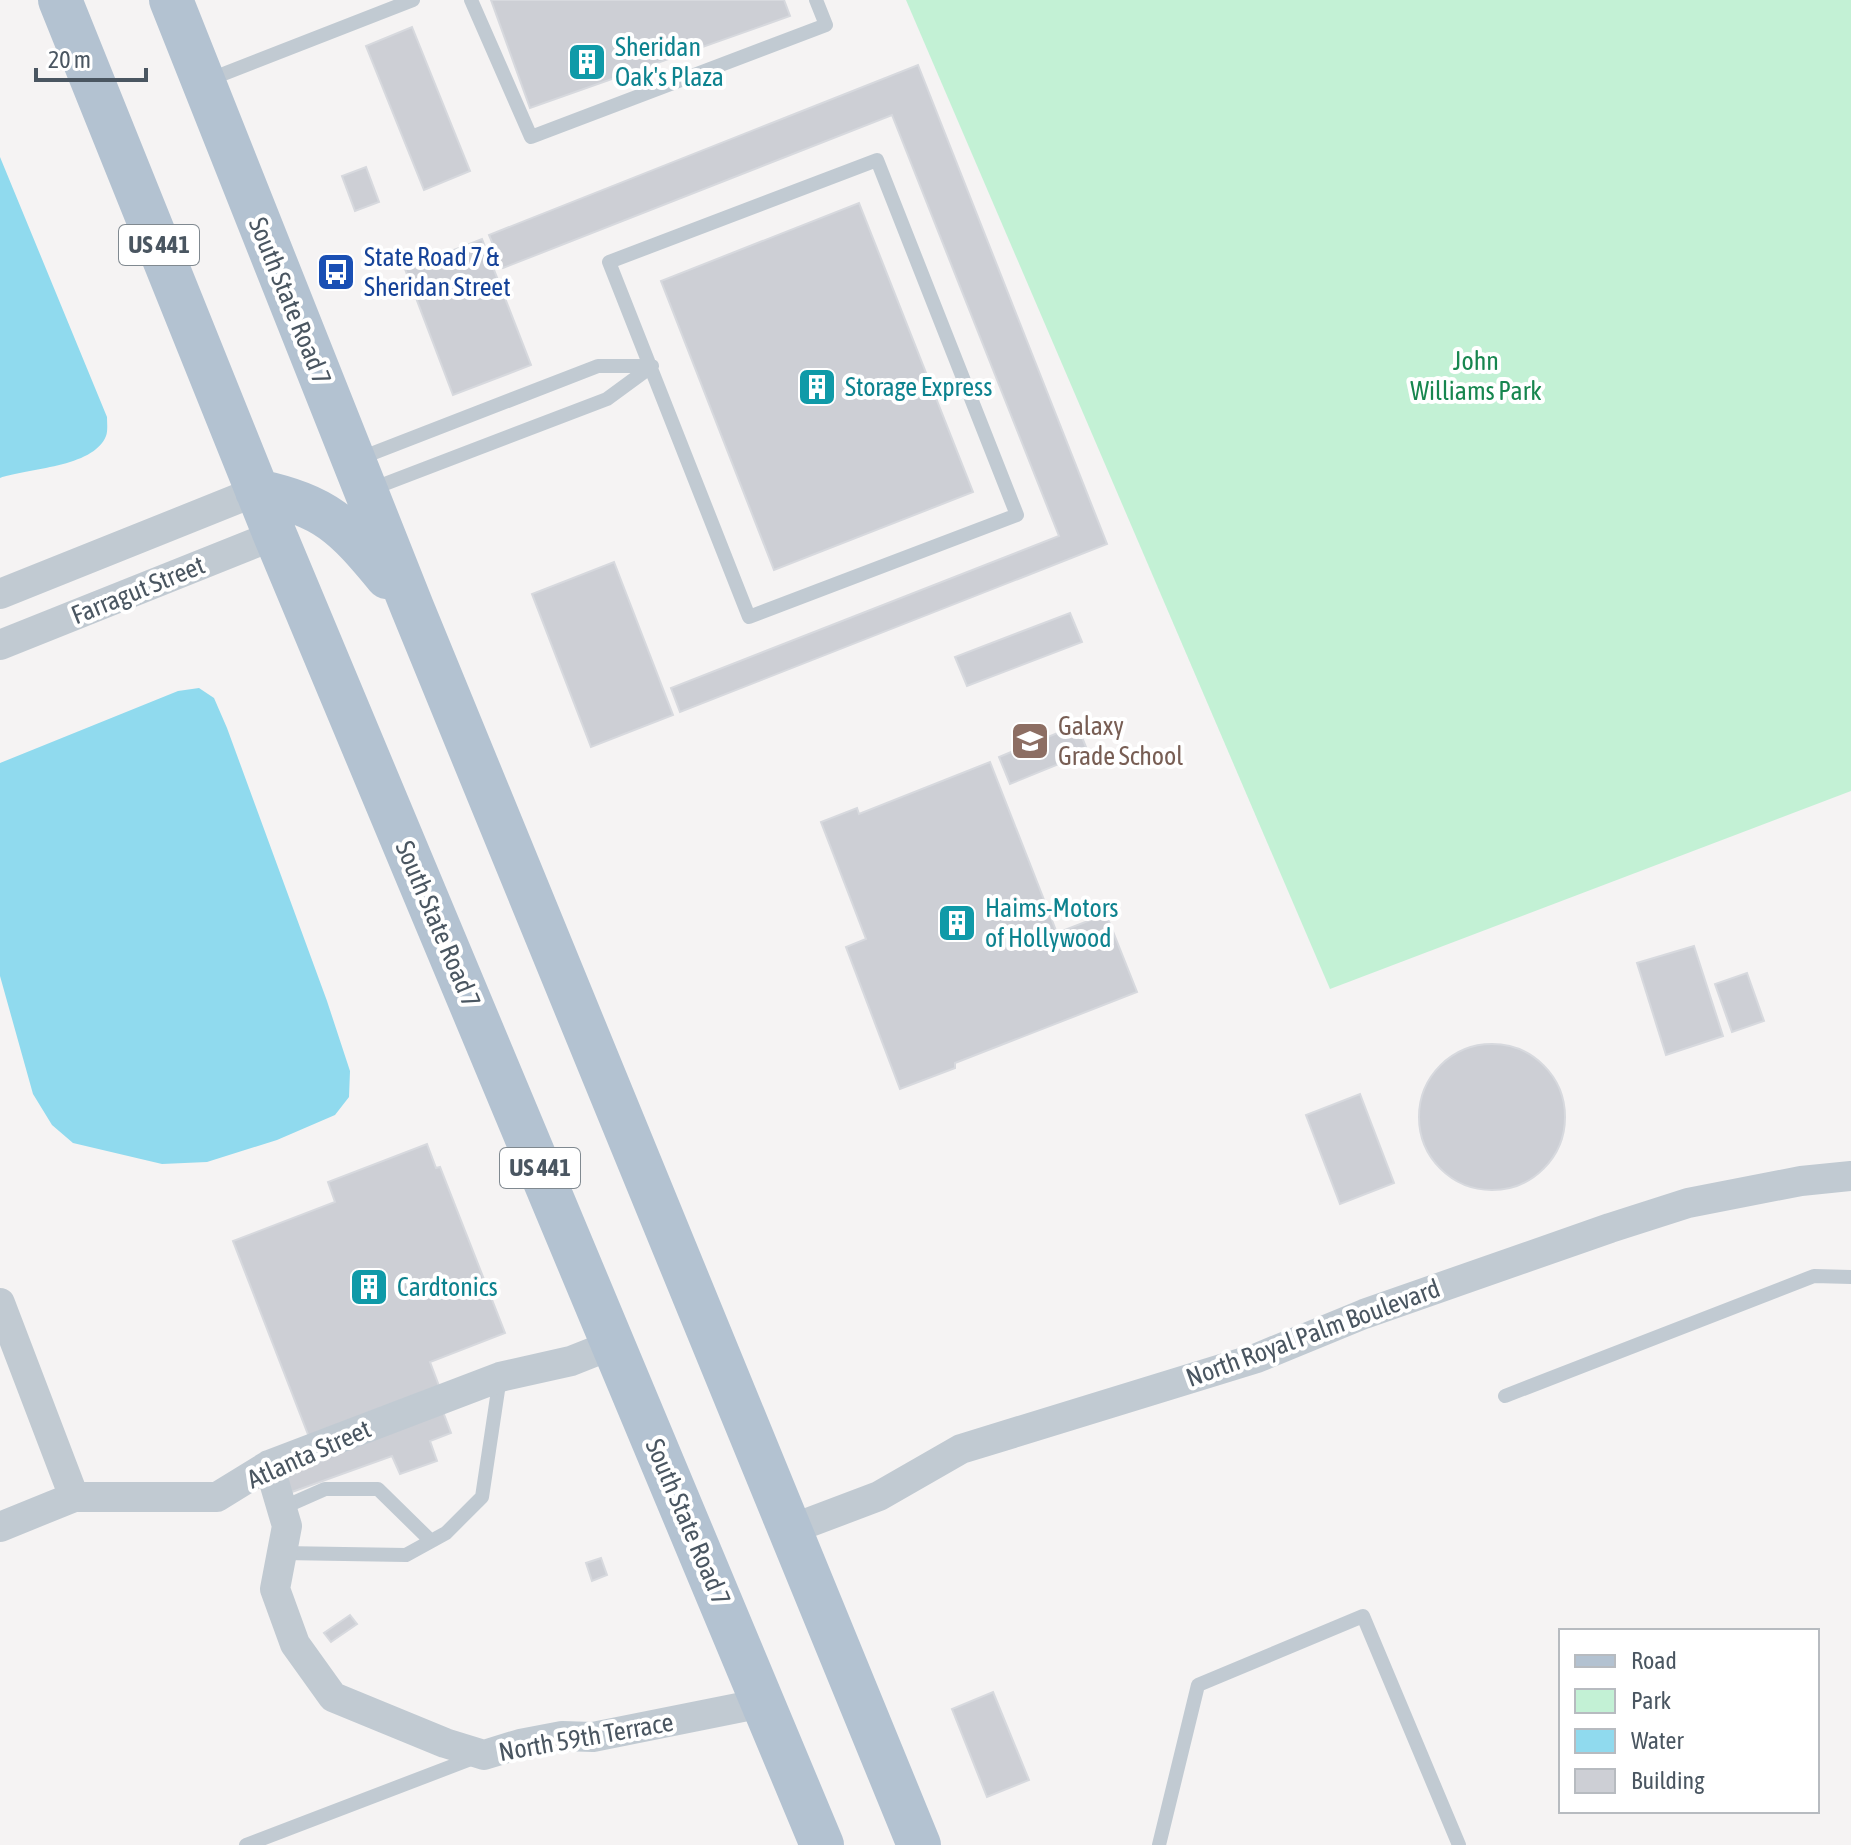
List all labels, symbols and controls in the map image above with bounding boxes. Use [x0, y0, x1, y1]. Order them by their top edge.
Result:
scale bar [36, 32, 146, 82]
place label: Sheridan Oak's Plaza [615, 32, 724, 92]
building icon: Sheridan Oak's Plaza [566, 41, 608, 83]
text: 20 m [48, 46, 91, 73]
street label: South State Road 7 [243, 213, 337, 389]
road number: US 441 [119, 225, 199, 265]
place label: State Road 7 & Sheridan Street [364, 242, 511, 302]
bus stop icon: State Road 7 & Sheridan Street [315, 251, 357, 293]
park label: John Williams Park [1410, 346, 1542, 406]
building icon: Storage Express [796, 366, 838, 408]
place label: Storage Express [845, 372, 992, 402]
street label: Farragut Street [67, 550, 209, 630]
place label: Galaxy Grade School [1058, 711, 1183, 771]
school or university icon: Galaxy Grade School [1009, 720, 1051, 762]
street label: South State Road 7 [389, 836, 487, 1012]
place label: Haims-Motors of Hollywood [985, 893, 1119, 953]
building icon: Haims-Motors of Hollywood [936, 902, 978, 944]
road number: US 441 [500, 1148, 580, 1188]
building icon: Cardtonics [348, 1266, 390, 1308]
place label: Cardtonics [397, 1272, 498, 1302]
street label: North Royal Palm Boulevard [1182, 1273, 1444, 1393]
street label: Atlanta Street [243, 1413, 375, 1495]
street label: South State Road 7 [639, 1434, 737, 1610]
legend [1559, 1629, 1819, 1813]
text: Road [1631, 1647, 1677, 1674]
text: Park [1631, 1687, 1672, 1714]
street label: North 59th Terrace [496, 1707, 676, 1767]
text: Water [1631, 1727, 1684, 1754]
text: Building [1631, 1767, 1705, 1794]

